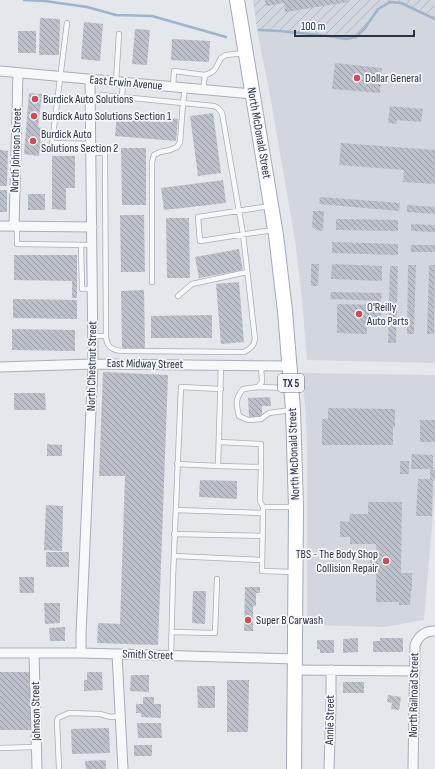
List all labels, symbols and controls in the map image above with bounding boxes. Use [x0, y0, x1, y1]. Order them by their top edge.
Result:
scale bar [295, 12, 414, 38]
text: 100 m [301, 19, 326, 34]
place label: Dollar General [365, 71, 421, 86]
street label: East Erwin Avenue [89, 72, 163, 94]
marker: Dollar General [352, 73, 362, 83]
street label: North McDonald Street [244, 86, 274, 180]
place label: Burdick Auto Solutions [43, 92, 133, 107]
marker: Burdick Auto Solutions [30, 94, 40, 104]
street label: North Johnson Street [7, 107, 25, 193]
place label: Burdick Auto Solutions Section 1 [42, 109, 172, 124]
marker: Burdick Auto Solutions Section 1 [29, 111, 39, 121]
place label: Burdick Auto Solutions Section 2 [41, 127, 118, 156]
marker: Burdick Auto Solutions Section 2 [28, 136, 38, 146]
place label: O'Reilly Auto Parts [366, 300, 409, 329]
marker: O'Reilly Auto Parts [354, 309, 364, 319]
street label: North Chestnut Street [84, 320, 100, 411]
street label: East Midway Street [107, 356, 184, 372]
road number: TX 5 [278, 374, 304, 392]
street label: North McDonald Street [285, 407, 303, 500]
place label: TBS - The Body Shop Collision Repair [296, 547, 379, 576]
marker: TBS - The Body Shop Collision Repair [381, 556, 391, 566]
place label: Super B Carwash [256, 613, 323, 628]
marker: Super B Carwash [243, 615, 253, 625]
street label: Smith Street [122, 647, 174, 663]
street label: North Railroad Street [406, 652, 422, 738]
street label: Johnson Street [28, 681, 44, 742]
street label: Annie Street [322, 695, 338, 746]

